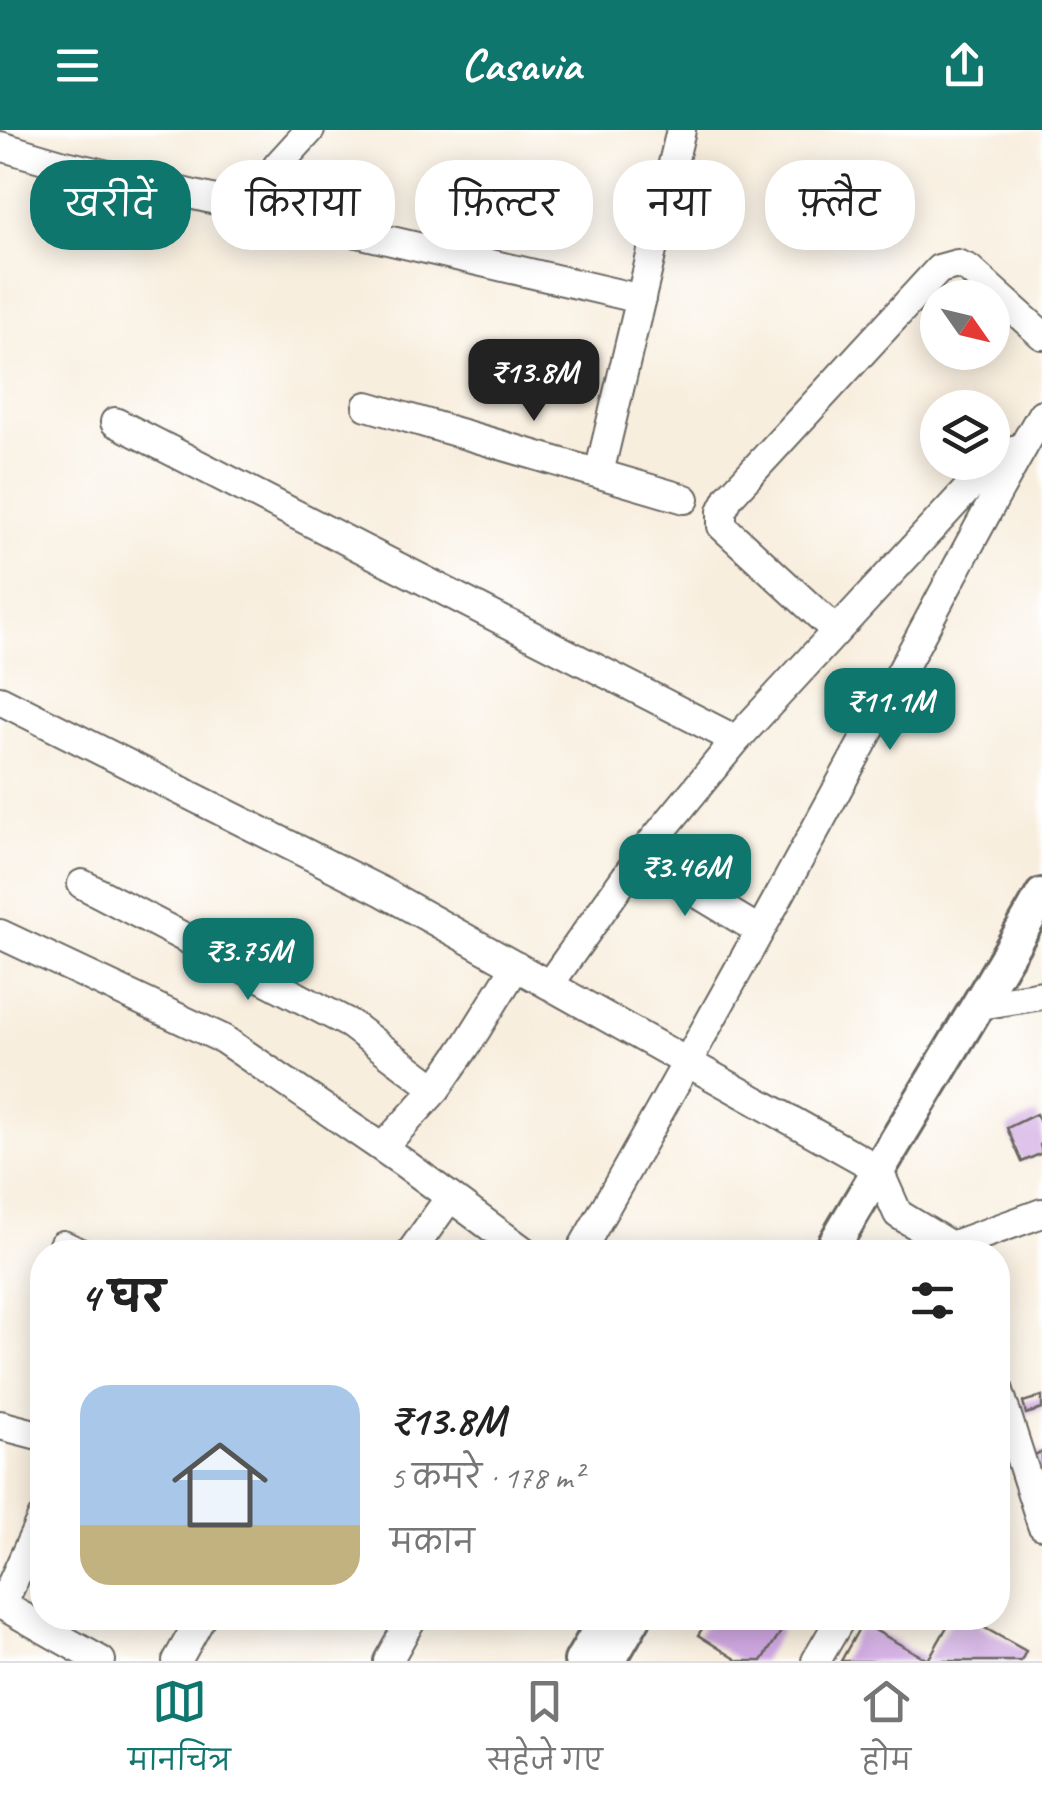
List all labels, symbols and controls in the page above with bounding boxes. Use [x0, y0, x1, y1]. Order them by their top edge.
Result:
text: Casavia [461, 37, 581, 94]
icon: menu [50, 38, 105, 93]
icon: share [937, 38, 992, 93]
chip: खरीदें [30, 160, 191, 250]
chip: किराया [211, 160, 395, 250]
chip: फ़िल्टर [415, 160, 593, 250]
chip: नया [613, 160, 745, 250]
chip: फ़्लैट [765, 160, 915, 250]
north arrow [920, 280, 1010, 370]
map controls [920, 280, 1010, 480]
pin: ₹13.8M [453, 339, 615, 424]
text: ₹13.8M [490, 351, 578, 392]
button: layers [920, 390, 1010, 480]
pin: ₹11.1M [809, 668, 971, 753]
text: ₹11.1M [846, 680, 934, 721]
pin: ₹3.46M [604, 834, 766, 919]
text: ₹3.46M [641, 846, 729, 887]
pin: ₹3.75M [167, 918, 329, 1003]
text: ₹3.75M [205, 930, 291, 971]
text: 4 घर [80, 1271, 165, 1324]
icon: filters [905, 1273, 960, 1328]
text: ₹13.8M [390, 1394, 505, 1447]
icon: home [160, 1425, 280, 1545]
text: 5 कमरे · 178 m² [390, 1457, 583, 1498]
text: मकान [390, 1522, 475, 1563]
tab: मानचित्र [128, 1674, 231, 1791]
tab: सहेजे गए [487, 1674, 603, 1791]
tab: होम [859, 1674, 914, 1791]

